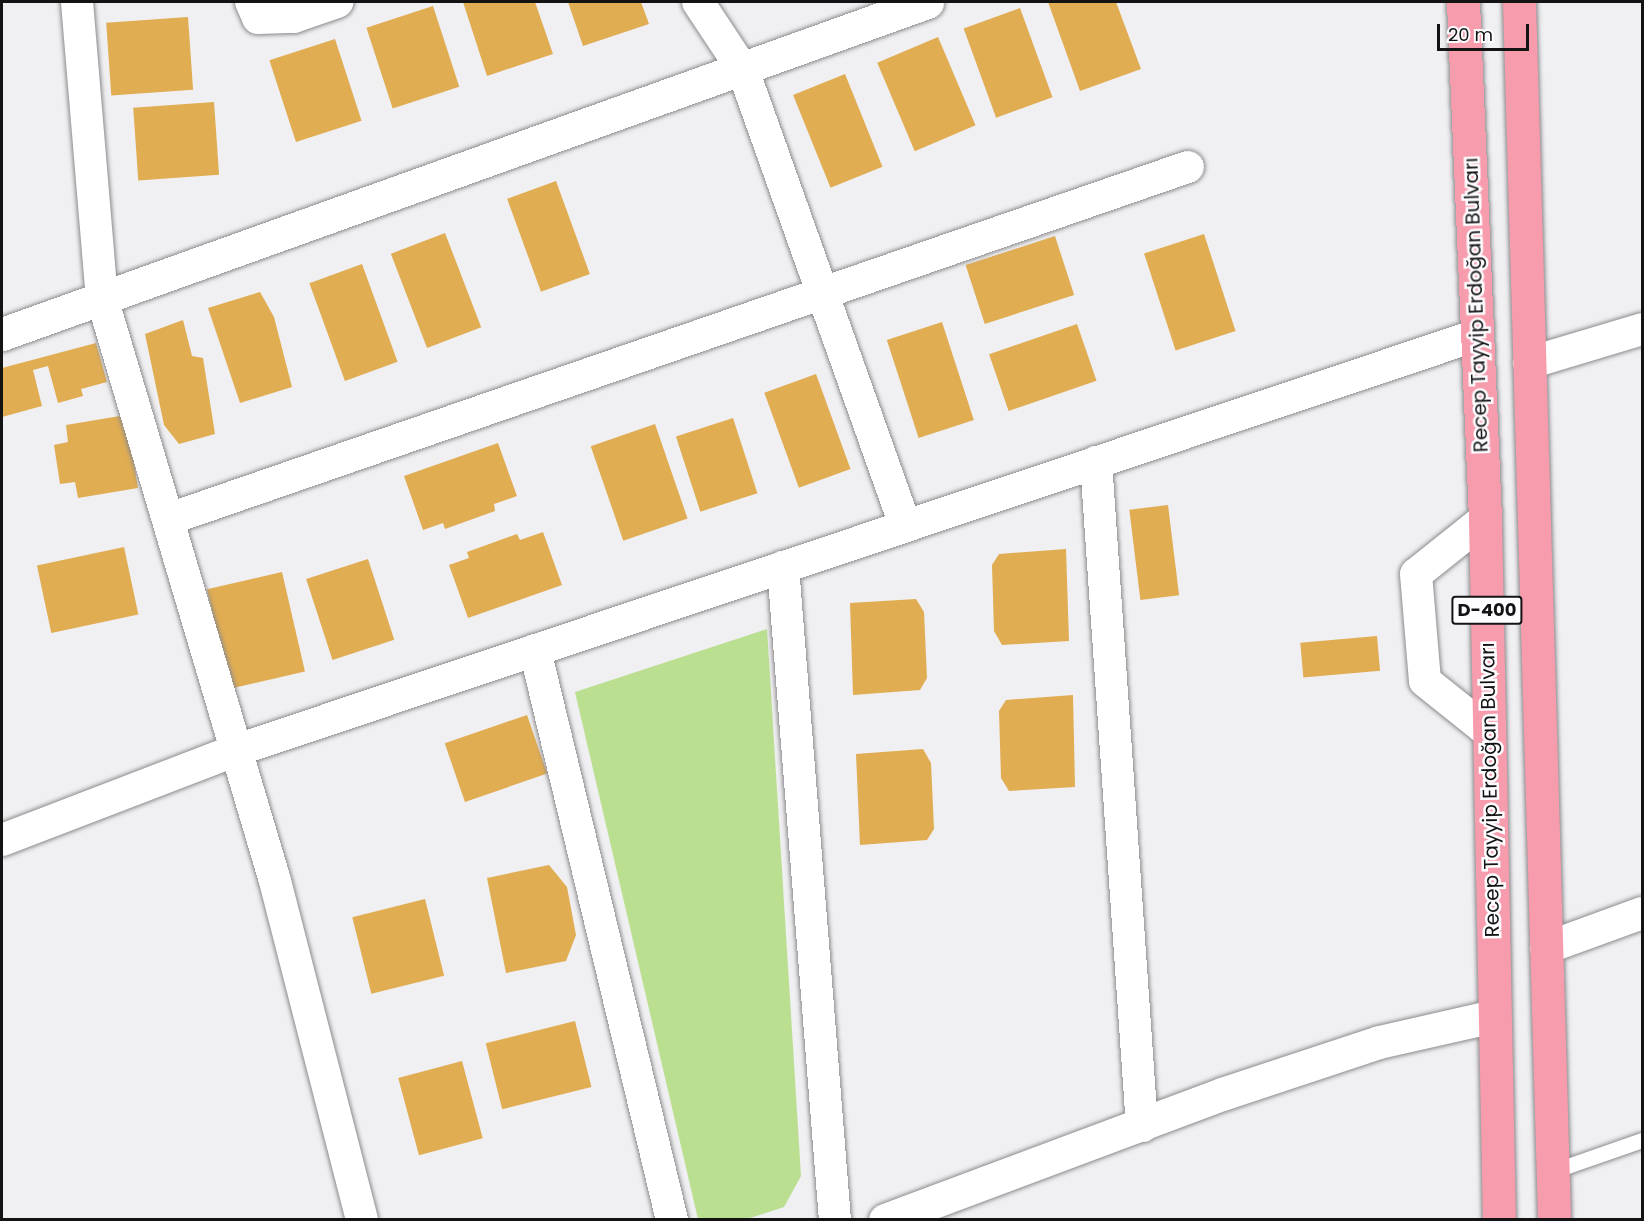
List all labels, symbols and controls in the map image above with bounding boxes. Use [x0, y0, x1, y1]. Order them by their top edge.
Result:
scale bar [1440, 12, 1532, 50]
text: 20 m [1448, 22, 1493, 47]
street label: Recep Tayyip Erdoğan Bulvarı [1459, 157, 1493, 453]
road number: D-400 [1451, 595, 1523, 625]
street label: Recep Tayyip Erdoğan Bulvarı [1475, 642, 1505, 938]

